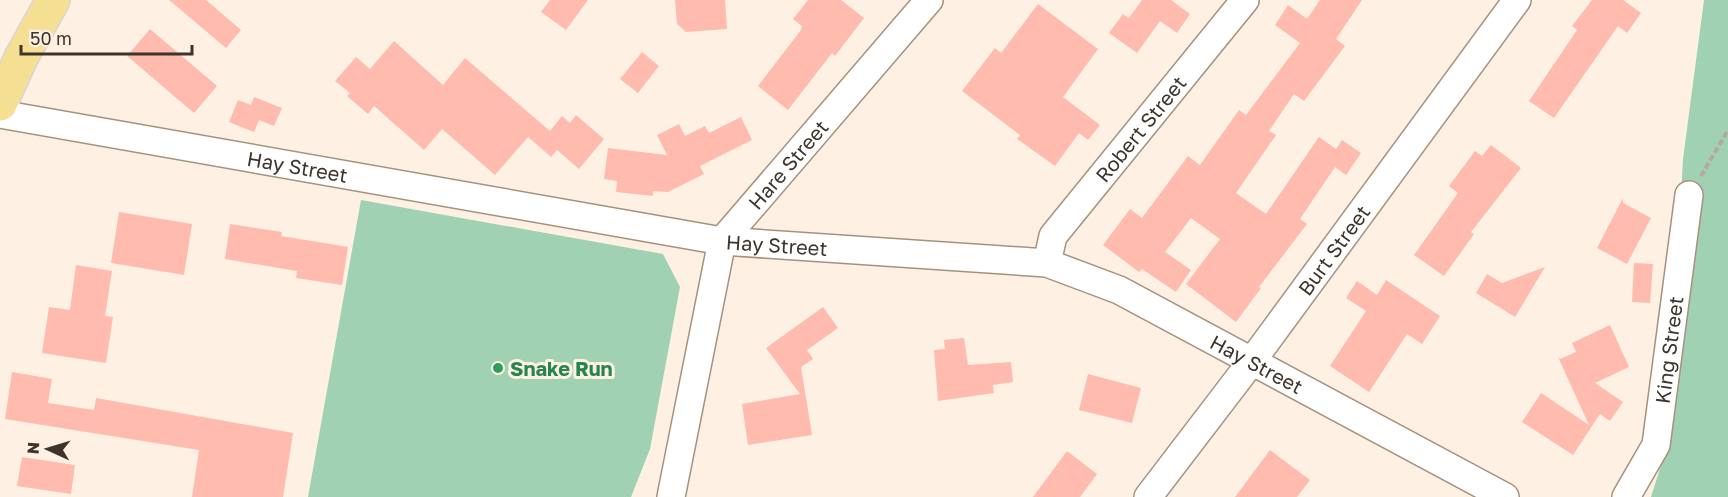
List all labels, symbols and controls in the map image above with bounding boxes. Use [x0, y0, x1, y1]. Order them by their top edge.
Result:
scale bar [21, 18, 192, 56]
text: 50 m [30, 27, 72, 49]
street label: Robert Street [1090, 71, 1191, 187]
street label: Hare Street [743, 115, 833, 214]
street label: Hay Street [245, 146, 350, 187]
street label: Burt Street [1293, 200, 1375, 300]
street label: Hay Street [725, 229, 828, 260]
street label: King Street [1650, 295, 1688, 405]
street label: Hay Street [1206, 329, 1307, 398]
place label: Snake Run [510, 356, 613, 380]
marker: Snake Run [491, 361, 505, 375]
north arrow [18, 419, 78, 479]
text: N [23, 441, 43, 455]

